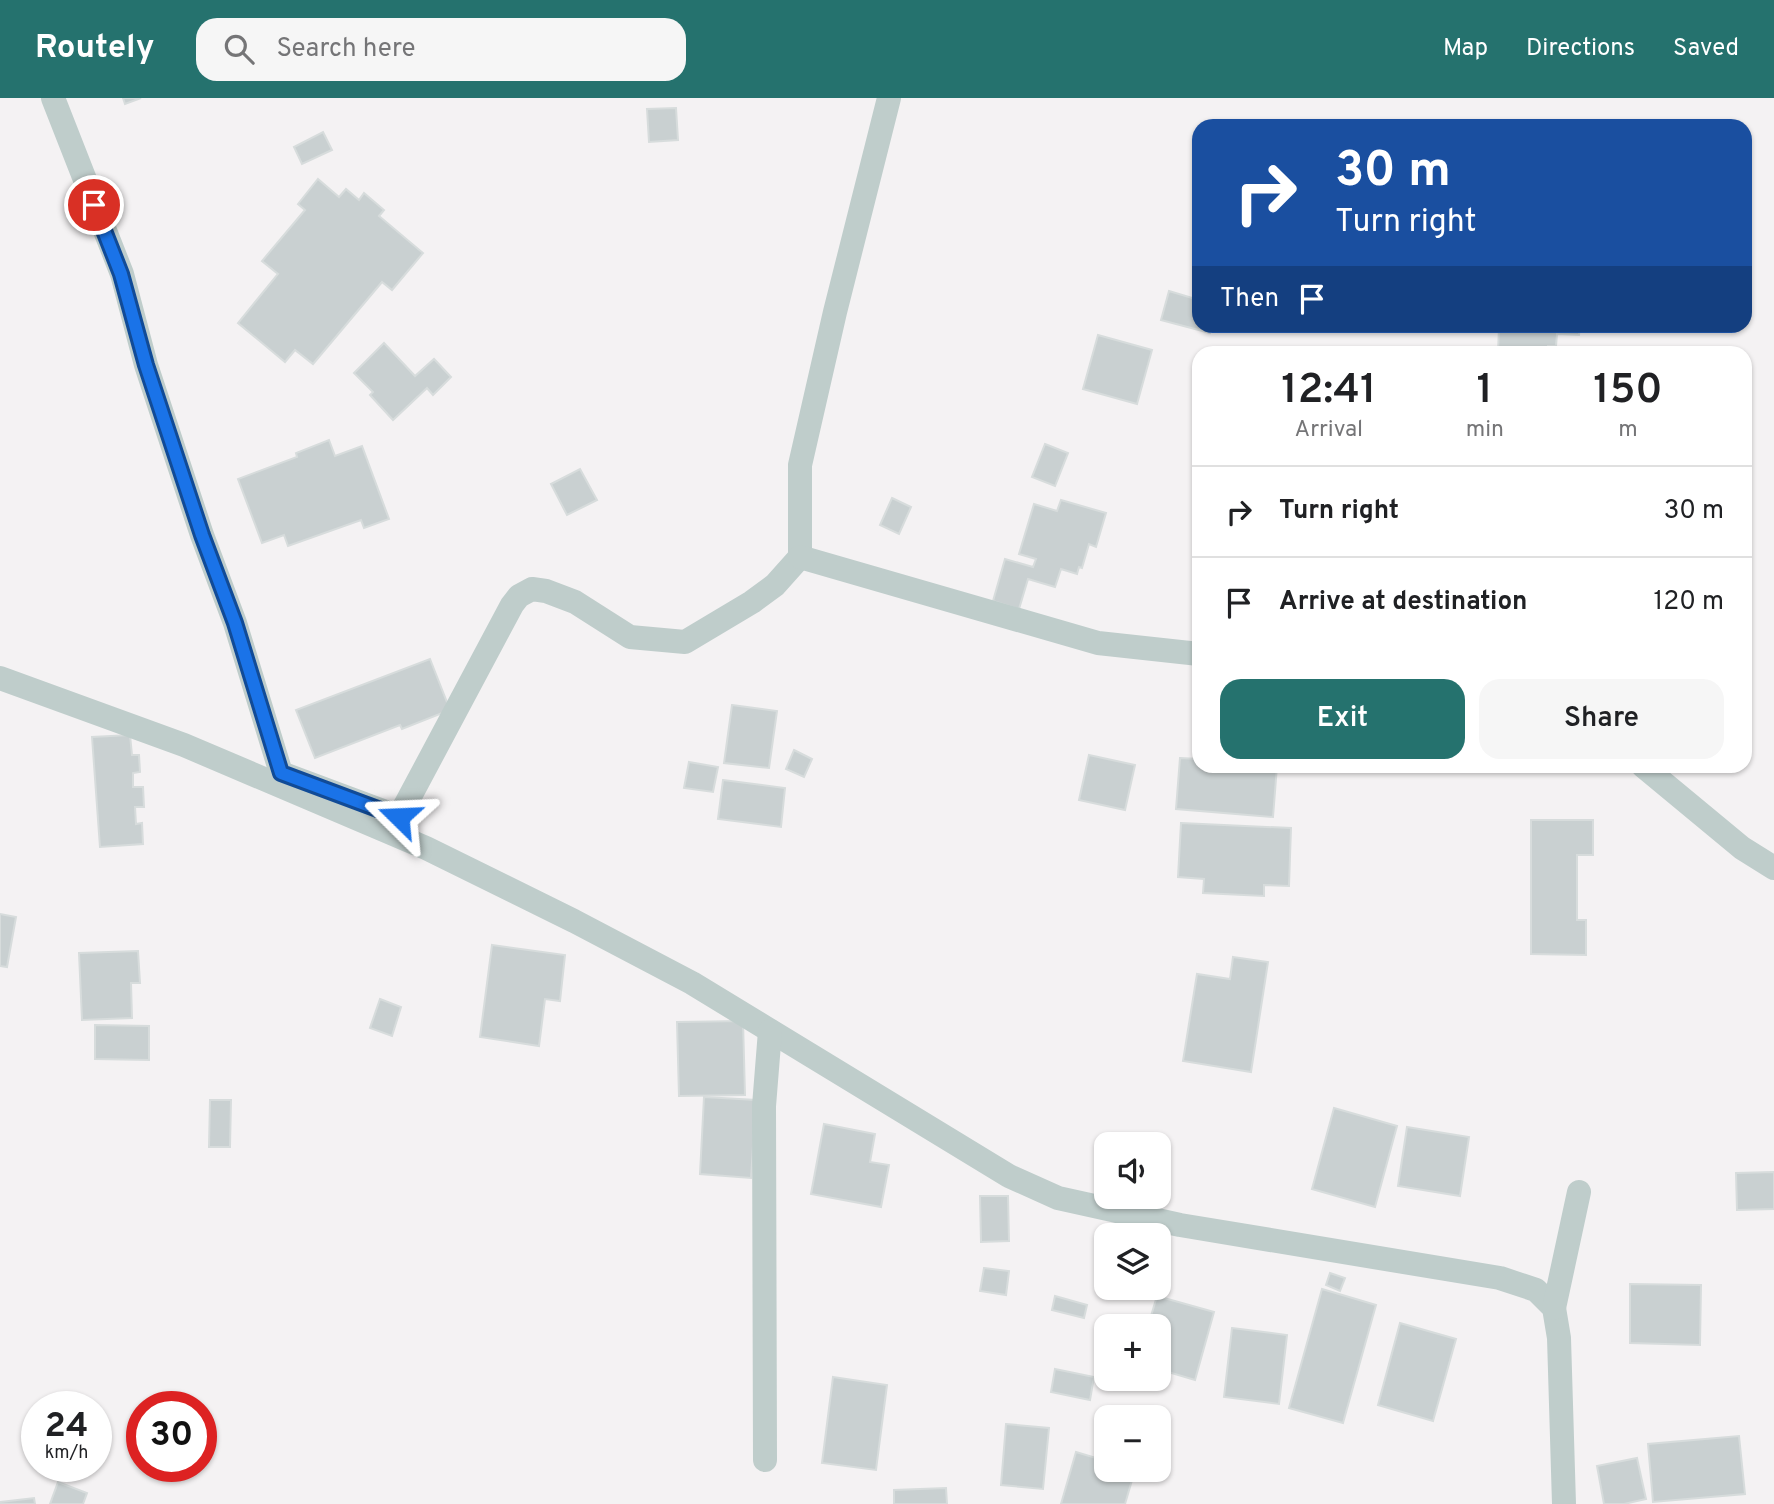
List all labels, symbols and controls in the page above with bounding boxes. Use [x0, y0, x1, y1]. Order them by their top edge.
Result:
search box [196, 18, 686, 81]
text: Routely [35, 28, 154, 70]
icon: search [220, 30, 258, 68]
text: Search here [276, 33, 415, 66]
text: Map [1443, 34, 1488, 64]
text: Directions [1526, 34, 1635, 64]
text: Saved [1673, 34, 1739, 64]
text: 30 m [1335, 142, 1451, 204]
icon: right [1220, 147, 1311, 238]
pin [64, 175, 124, 235]
icon: arrive [75, 186, 113, 224]
text: Turn right [1335, 203, 1477, 243]
icon: arrive [1293, 280, 1331, 318]
text: Then [1220, 283, 1279, 316]
text: 12:41 [1281, 365, 1376, 418]
text: 1 [1477, 365, 1493, 418]
text: 150 [1593, 365, 1663, 418]
text: Arrival [1295, 416, 1363, 445]
text: min [1466, 416, 1504, 445]
text: m [1618, 416, 1638, 445]
icon: right [1220, 493, 1258, 531]
text: Turn right [1279, 495, 1399, 528]
text: 30 m [1664, 495, 1724, 528]
icon: arrive [1220, 584, 1258, 622]
text: Arrive at destination [1279, 586, 1527, 619]
text: 120 m [1654, 586, 1724, 619]
button: Exit [1220, 679, 1465, 759]
button: Share [1479, 679, 1724, 759]
position arrow [362, 780, 436, 854]
map controls [1094, 1132, 1171, 1482]
button: sound [1094, 1132, 1171, 1209]
button: layers [1094, 1223, 1171, 1300]
button: + [1094, 1314, 1171, 1391]
speed limit sign: 30 [126, 1391, 217, 1482]
text: 24 [45, 1405, 88, 1449]
button: − [1094, 1405, 1171, 1482]
text: km/h [45, 1442, 88, 1465]

